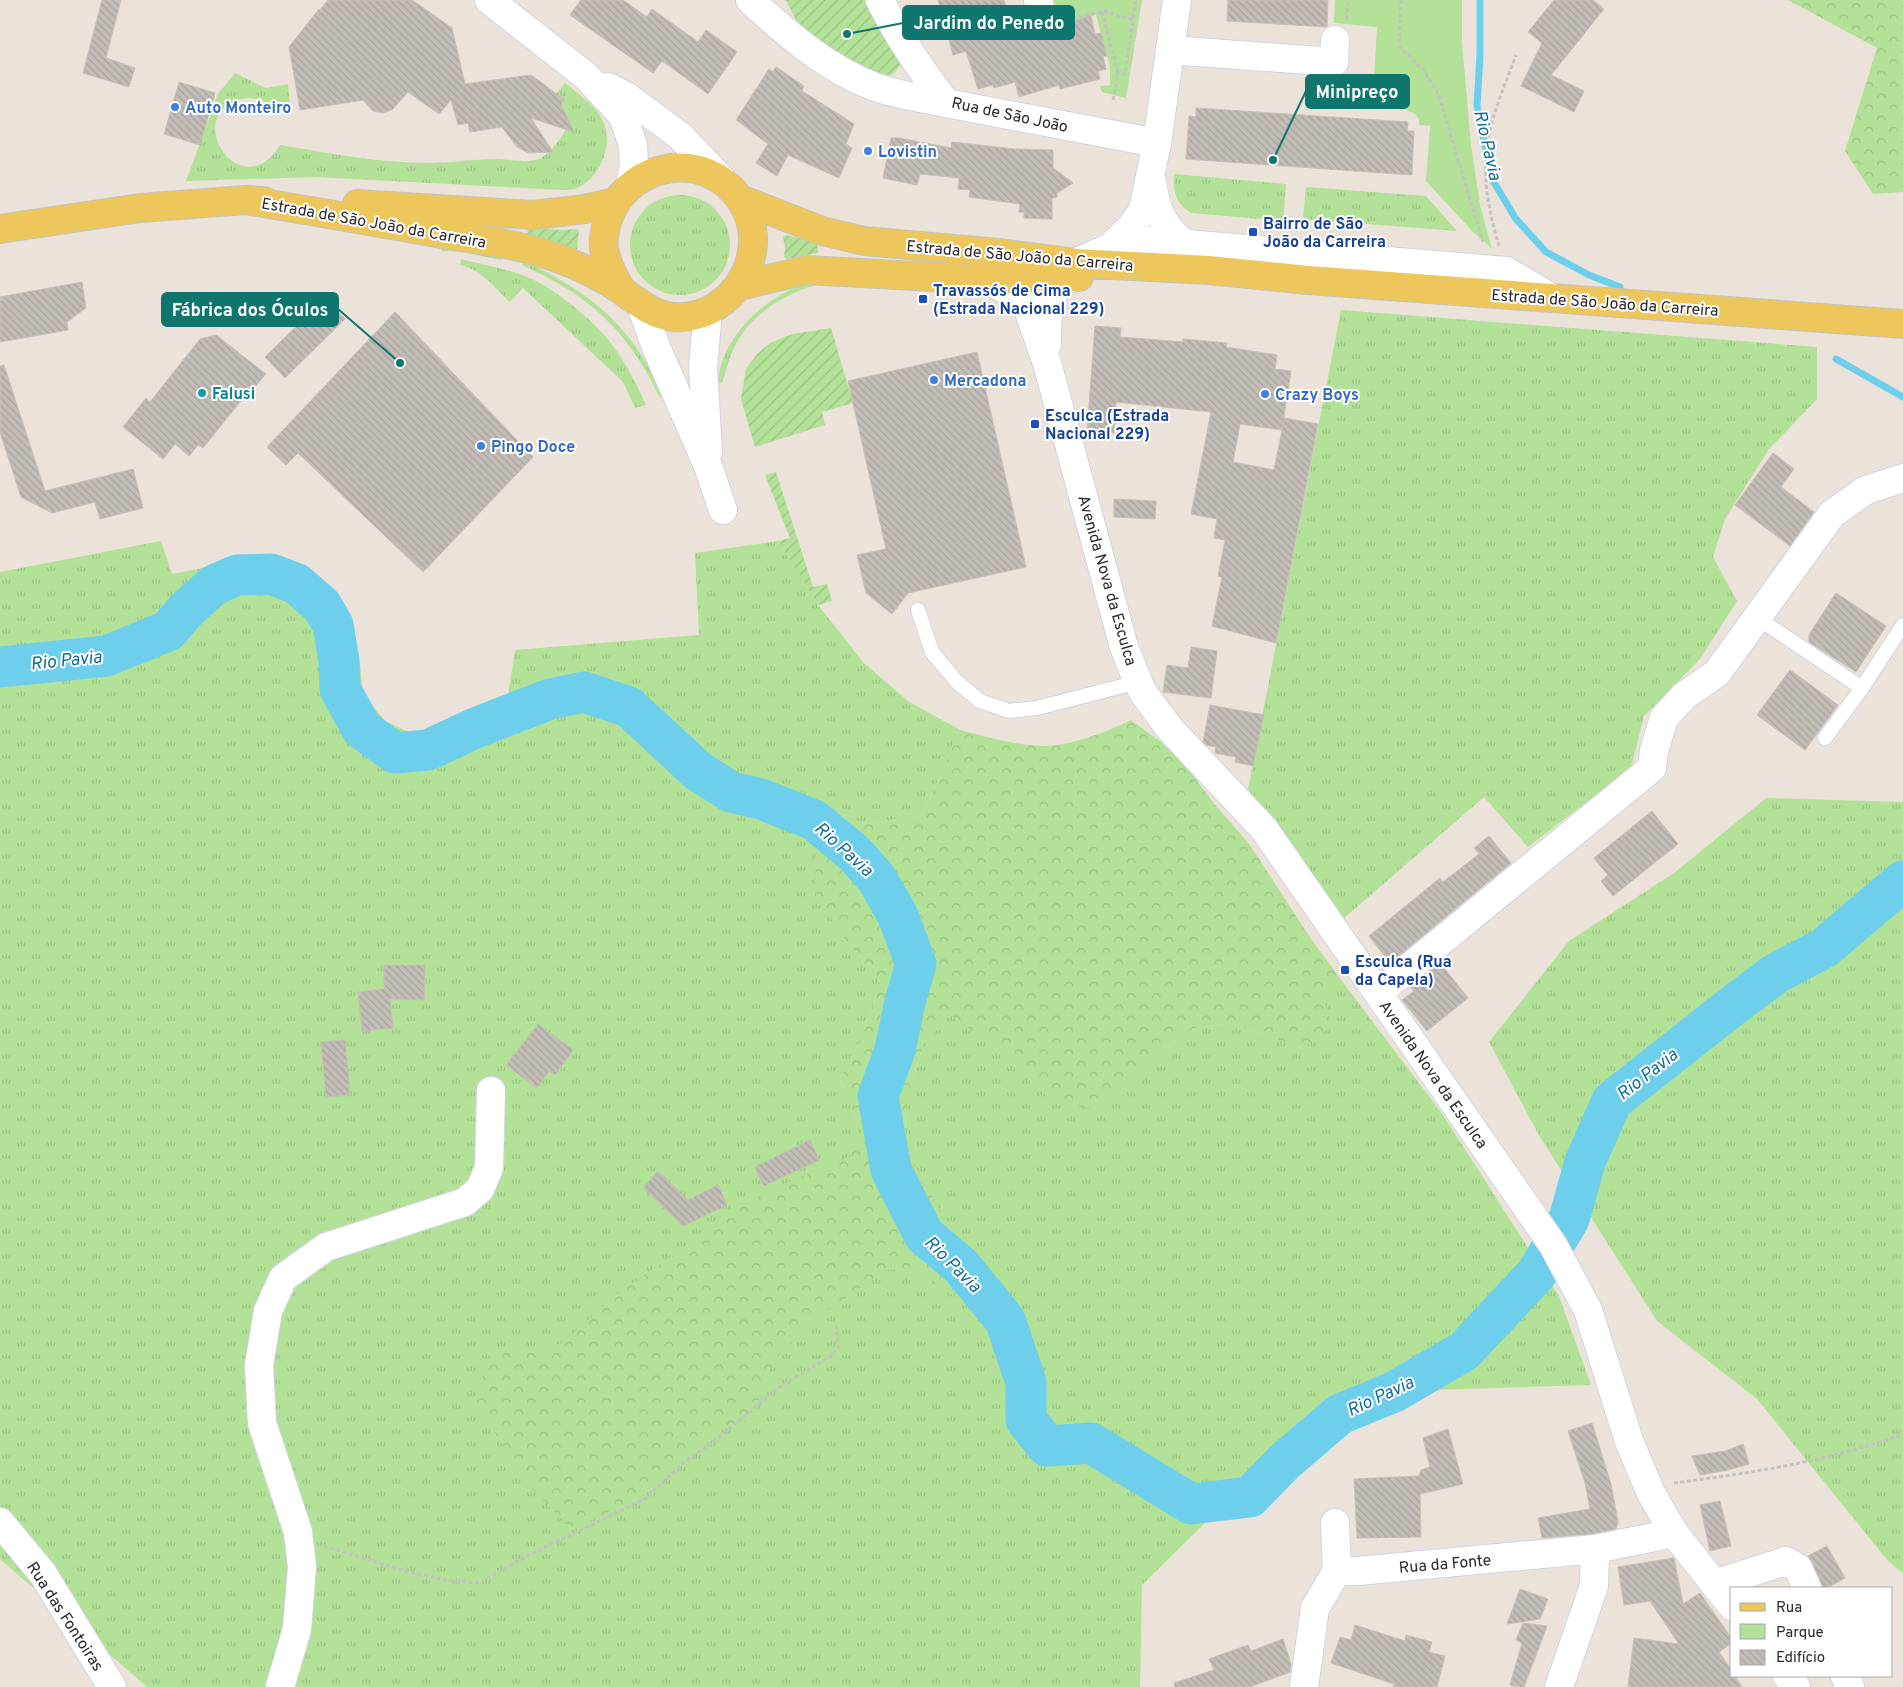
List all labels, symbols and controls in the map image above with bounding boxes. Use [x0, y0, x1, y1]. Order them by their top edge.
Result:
callout: Jardim do Penedo [903, 6, 1074, 39]
text: Jardim do Penedo [913, 13, 1065, 36]
callout: Minipreço [1306, 75, 1409, 108]
text: Minipreço [1316, 82, 1398, 105]
street label: Rua de São João [949, 94, 1070, 138]
place label: Auto Monteiro [185, 99, 291, 119]
marker: Auto Monteiro [169, 101, 181, 113]
water label: Rio Pavia [1467, 108, 1506, 183]
place label: Lovistin [878, 143, 937, 163]
marker: Lovistin [862, 145, 874, 157]
street label: Estrada de São João da Carreira [260, 194, 488, 254]
place label: Bairro de São João da Carreira [1263, 215, 1386, 253]
marker: Bairro de São João da Carreira [1247, 226, 1259, 238]
street label: Estrada de São João da Carreira [906, 237, 1134, 277]
place label: Travassós de Cima (Estrada Nacional 229) [933, 282, 1105, 320]
street label: Estrada de São João da Carreira [1491, 286, 1719, 322]
callout: Fábrica dos Óculos [162, 293, 338, 326]
marker: Travassós de Cima (Estrada Nacional 229) [917, 293, 929, 305]
text: Fábrica dos Óculos [172, 298, 328, 323]
place label: Mercadona [944, 372, 1026, 392]
marker: Mercadona [928, 374, 940, 386]
place label: Falusi [212, 385, 255, 405]
place label: Crazy Boys [1275, 386, 1359, 406]
marker: Falusi [196, 387, 208, 399]
marker: Crazy Boys [1259, 388, 1271, 400]
place label: Esculca (Estrada Nacional 229) [1045, 407, 1169, 445]
marker: Esculca (Estrada Nacional 229) [1029, 418, 1041, 430]
place label: Pingo Doce [491, 438, 575, 458]
marker: Pingo Doce [475, 440, 487, 452]
street label: Avenida Nova da Esculca [1072, 493, 1140, 668]
water label: Rio Pavia [29, 646, 104, 677]
water label: Rio Pavia [809, 818, 878, 883]
place label: Esculca (Rua da Capela) [1355, 953, 1452, 991]
marker: Esculca (Rua da Capela) [1339, 964, 1351, 976]
street label: Avenida Nova da Esculca [1374, 997, 1491, 1153]
water label: Rio Pavia [1613, 1044, 1684, 1106]
water label: Rio Pavia [919, 1232, 986, 1299]
water label: Rio Pavia [1343, 1372, 1419, 1423]
street label: Rua da Fonte [1398, 1551, 1492, 1579]
street label: Rua das Fontoiras [22, 1559, 107, 1676]
legend [1730, 1587, 1893, 1677]
text: Rua [1776, 1599, 1802, 1618]
text: Parque [1776, 1624, 1824, 1643]
text: Edifício [1776, 1649, 1825, 1668]

